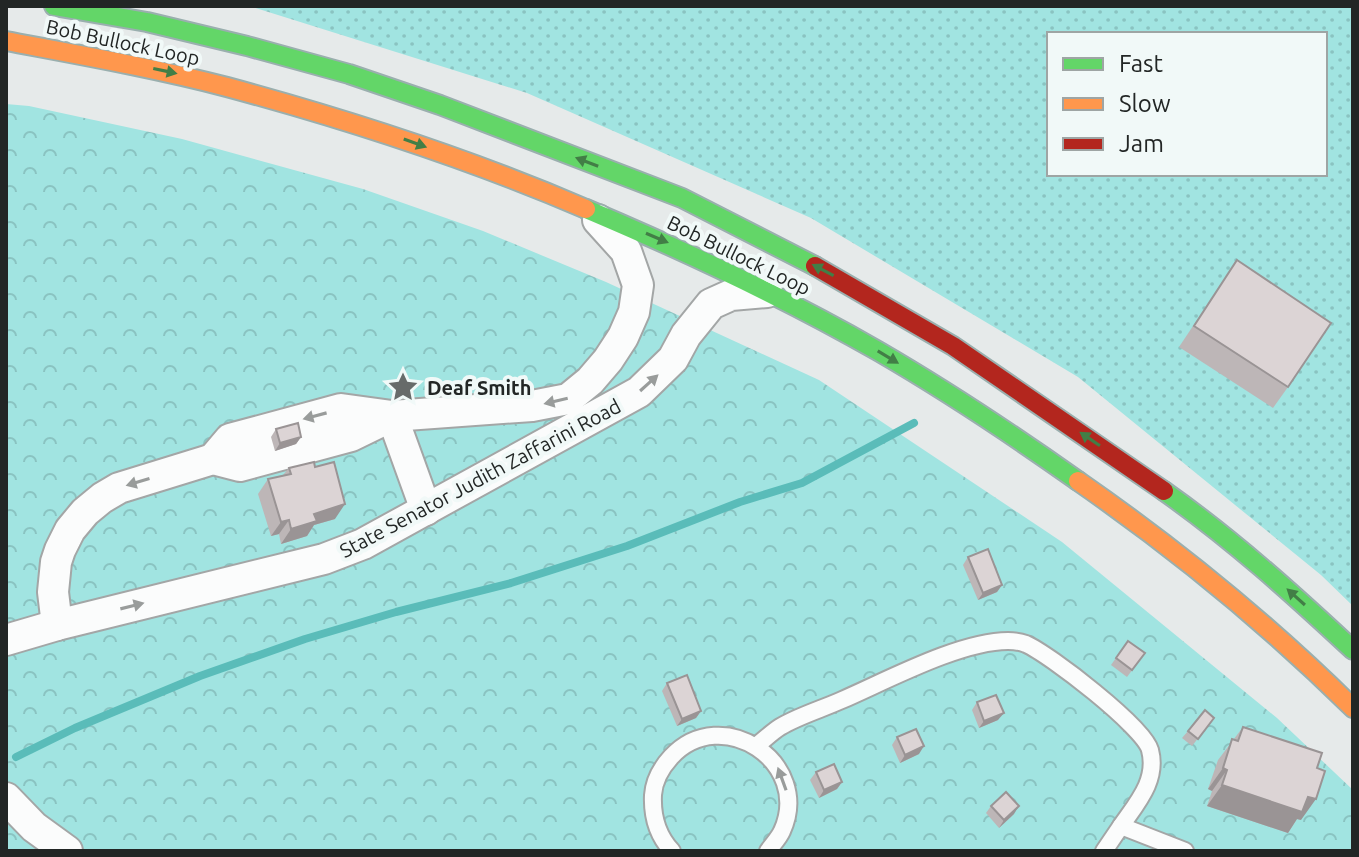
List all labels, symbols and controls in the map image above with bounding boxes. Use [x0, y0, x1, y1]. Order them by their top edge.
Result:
street label: Bob Bullock Loop [44, 15, 202, 69]
legend [1047, 32, 1327, 176]
text: Fast [1119, 50, 1163, 77]
one-way arrow [153, 65, 178, 78]
text: Slow [1119, 90, 1171, 117]
text: Jam [1119, 130, 1164, 157]
one-way arrow [403, 138, 427, 150]
one-way arrow [575, 155, 599, 168]
street label: Bob Bullock Loop [664, 210, 814, 300]
one-way arrow [645, 232, 669, 245]
one-way arrow [812, 264, 834, 278]
one-way arrow [877, 350, 899, 364]
place icon: Deaf Smith [386, 370, 420, 404]
one-way arrow [639, 374, 659, 392]
place label: Deaf Smith [427, 376, 531, 399]
street label: State Senator Judith Zaffarini Road [335, 394, 625, 562]
one-way arrow [543, 395, 568, 407]
one-way arrow [302, 410, 326, 423]
one-way arrow [1080, 432, 1101, 447]
one-way arrow [126, 477, 150, 489]
one-way arrow [1286, 588, 1306, 606]
one-way arrow [120, 600, 145, 612]
one-way arrow [775, 767, 787, 791]

